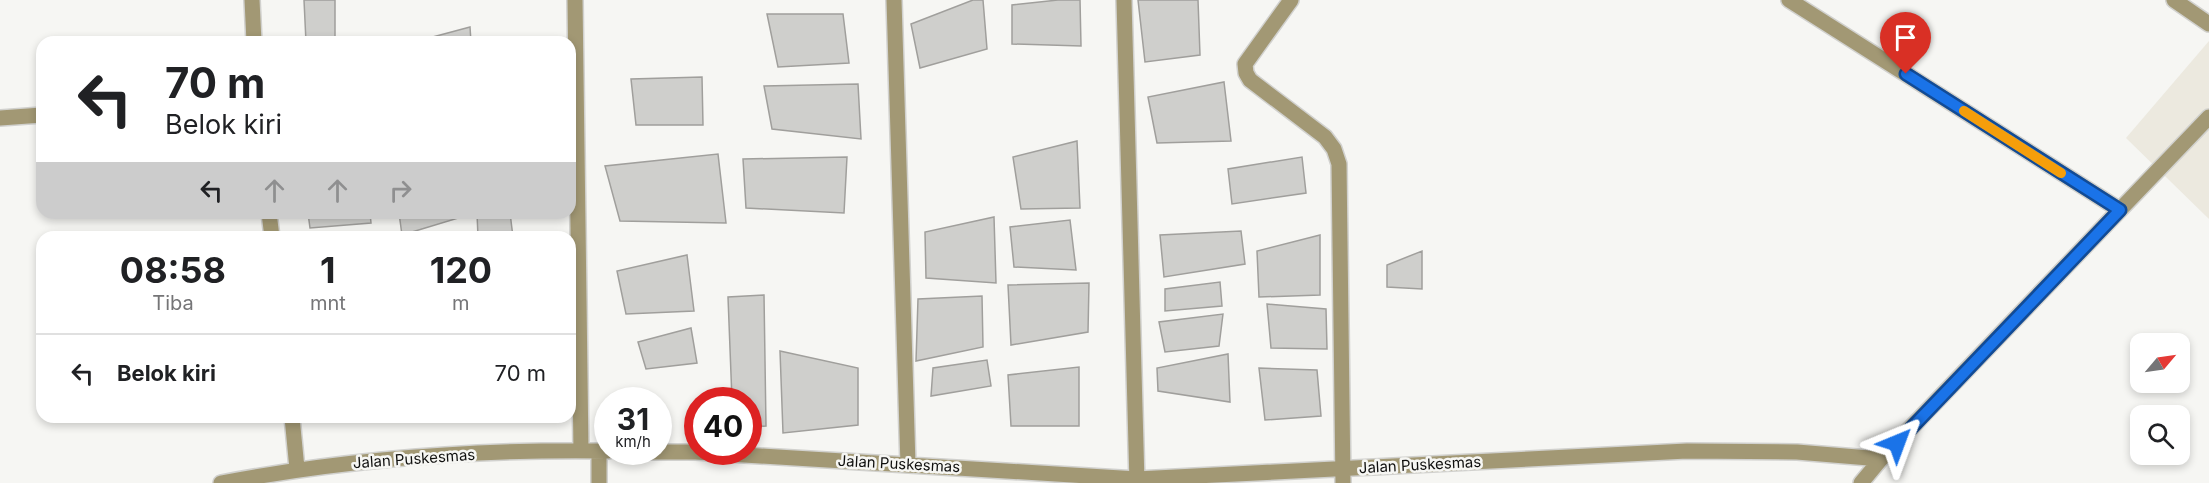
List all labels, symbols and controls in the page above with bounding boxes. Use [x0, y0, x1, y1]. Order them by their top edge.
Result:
pin [1880, 12, 1931, 74]
icon: arrive [1889, 21, 1922, 54]
text: 70 m [165, 57, 265, 108]
icon: left [66, 60, 144, 138]
text: Belok kiri [165, 108, 282, 141]
icon: left [195, 174, 228, 207]
icon: ahead [258, 174, 291, 207]
icon: ahead [321, 174, 354, 207]
icon: right [384, 174, 417, 207]
text: 08:58 [120, 248, 226, 292]
text: 1 [320, 248, 336, 292]
text: 120 [430, 248, 492, 292]
text: Tiba [152, 291, 194, 315]
text: mnt [310, 291, 346, 315]
text: m [452, 291, 470, 315]
north arrow [2130, 333, 2190, 393]
map controls [2130, 333, 2190, 465]
icon: left [66, 357, 99, 390]
text: Belok kiri [117, 360, 216, 386]
text: 70 m [495, 360, 546, 386]
speed limit sign: 40 [684, 387, 762, 465]
text: 31 [617, 401, 649, 437]
button: search [2130, 405, 2190, 465]
position arrow [1865, 411, 1929, 475]
text: km/h [615, 432, 651, 451]
street label: Jalan Puskesmas [352, 445, 476, 472]
street label: Jalan Puskesmas [837, 451, 961, 476]
street label: Jalan Puskesmas [1358, 452, 1482, 477]

